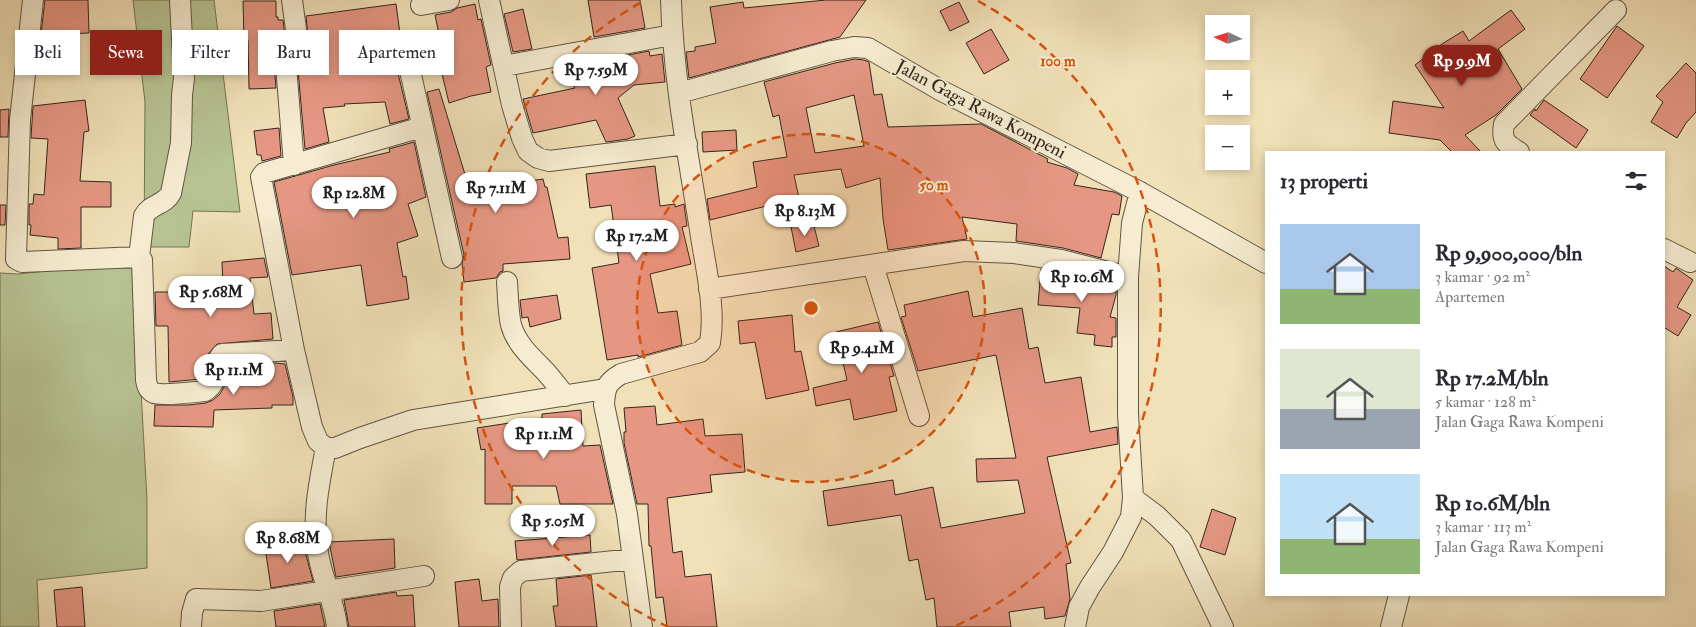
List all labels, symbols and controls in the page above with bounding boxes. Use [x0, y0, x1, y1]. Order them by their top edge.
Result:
north arrow [1205, 15, 1250, 60]
map controls [1205, 15, 1250, 170]
chip: Beli [15, 30, 80, 75]
chip: Sewa [90, 30, 162, 75]
chip: Filter [172, 30, 248, 75]
chip: Baru [258, 30, 329, 75]
chip: Apartemen [339, 30, 454, 75]
pin: Rp 9.9M [1416, 44, 1508, 87]
text: Rp 9.9M [1433, 51, 1491, 71]
text: 100 m [1040, 52, 1076, 71]
pin: Rp 7.59M [544, 54, 648, 96]
street label: Jalan Gaga Rawa Kompeni [891, 54, 1070, 164]
text: Rp 7.59M [564, 60, 628, 80]
button: + [1205, 70, 1250, 115]
button: − [1205, 125, 1250, 170]
icon: filters [1622, 167, 1650, 195]
text: 13 properti [1280, 168, 1368, 195]
pin: Rp 7.11M [444, 172, 548, 214]
pin: Rp 12.8M [302, 176, 406, 219]
text: 50 m [920, 176, 949, 195]
text: Rp 7.11M [466, 178, 526, 198]
text: Rp 12.8M [323, 183, 385, 203]
pin: Rp 8.13M [753, 194, 857, 237]
text: Rp 8.13M [775, 201, 835, 221]
pin: Rp 17.2M [585, 220, 689, 262]
text: Rp 17.2M [606, 226, 668, 246]
text: Rp 9,900,000/bln [1435, 240, 1582, 267]
icon: home [1320, 244, 1380, 304]
pin: Rp 10.6M [1030, 260, 1134, 303]
text: Rp 10.6M [1050, 267, 1114, 287]
text: 3 kamar · 92 m² [1435, 267, 1530, 287]
pin: Rp 5.68M [159, 276, 263, 318]
text: Rp 5.68M [179, 282, 243, 302]
text: Apartemen [1435, 287, 1505, 307]
centre of rings [802, 299, 820, 317]
pin: Rp 9.41M [810, 332, 914, 374]
text: Rp 9.41M [830, 338, 894, 358]
pin: Rp 11.1M [182, 354, 286, 396]
text: Rp 11.1M [205, 360, 263, 380]
text: Rp 17.2M/bln [1435, 365, 1549, 392]
icon: home [1320, 369, 1380, 429]
text: 5 kamar · 128 m² [1435, 392, 1536, 412]
text: Jalan Gaga Rawa Kompeni [1435, 412, 1604, 432]
pin: Rp 11.1M [492, 418, 596, 460]
text: Rp 11.1M [515, 424, 573, 444]
text: Rp 10.6M/bln [1435, 490, 1550, 517]
icon: home [1320, 494, 1380, 554]
pin: Rp 5.05M [501, 504, 605, 547]
text: Rp 5.05M [521, 511, 585, 531]
text: 3 kamar · 113 m² [1435, 517, 1531, 537]
pin: Rp 8.68M [236, 522, 340, 564]
text: Rp 8.68M [256, 528, 320, 548]
text: Jalan Gaga Rawa Kompeni [1435, 537, 1604, 557]

